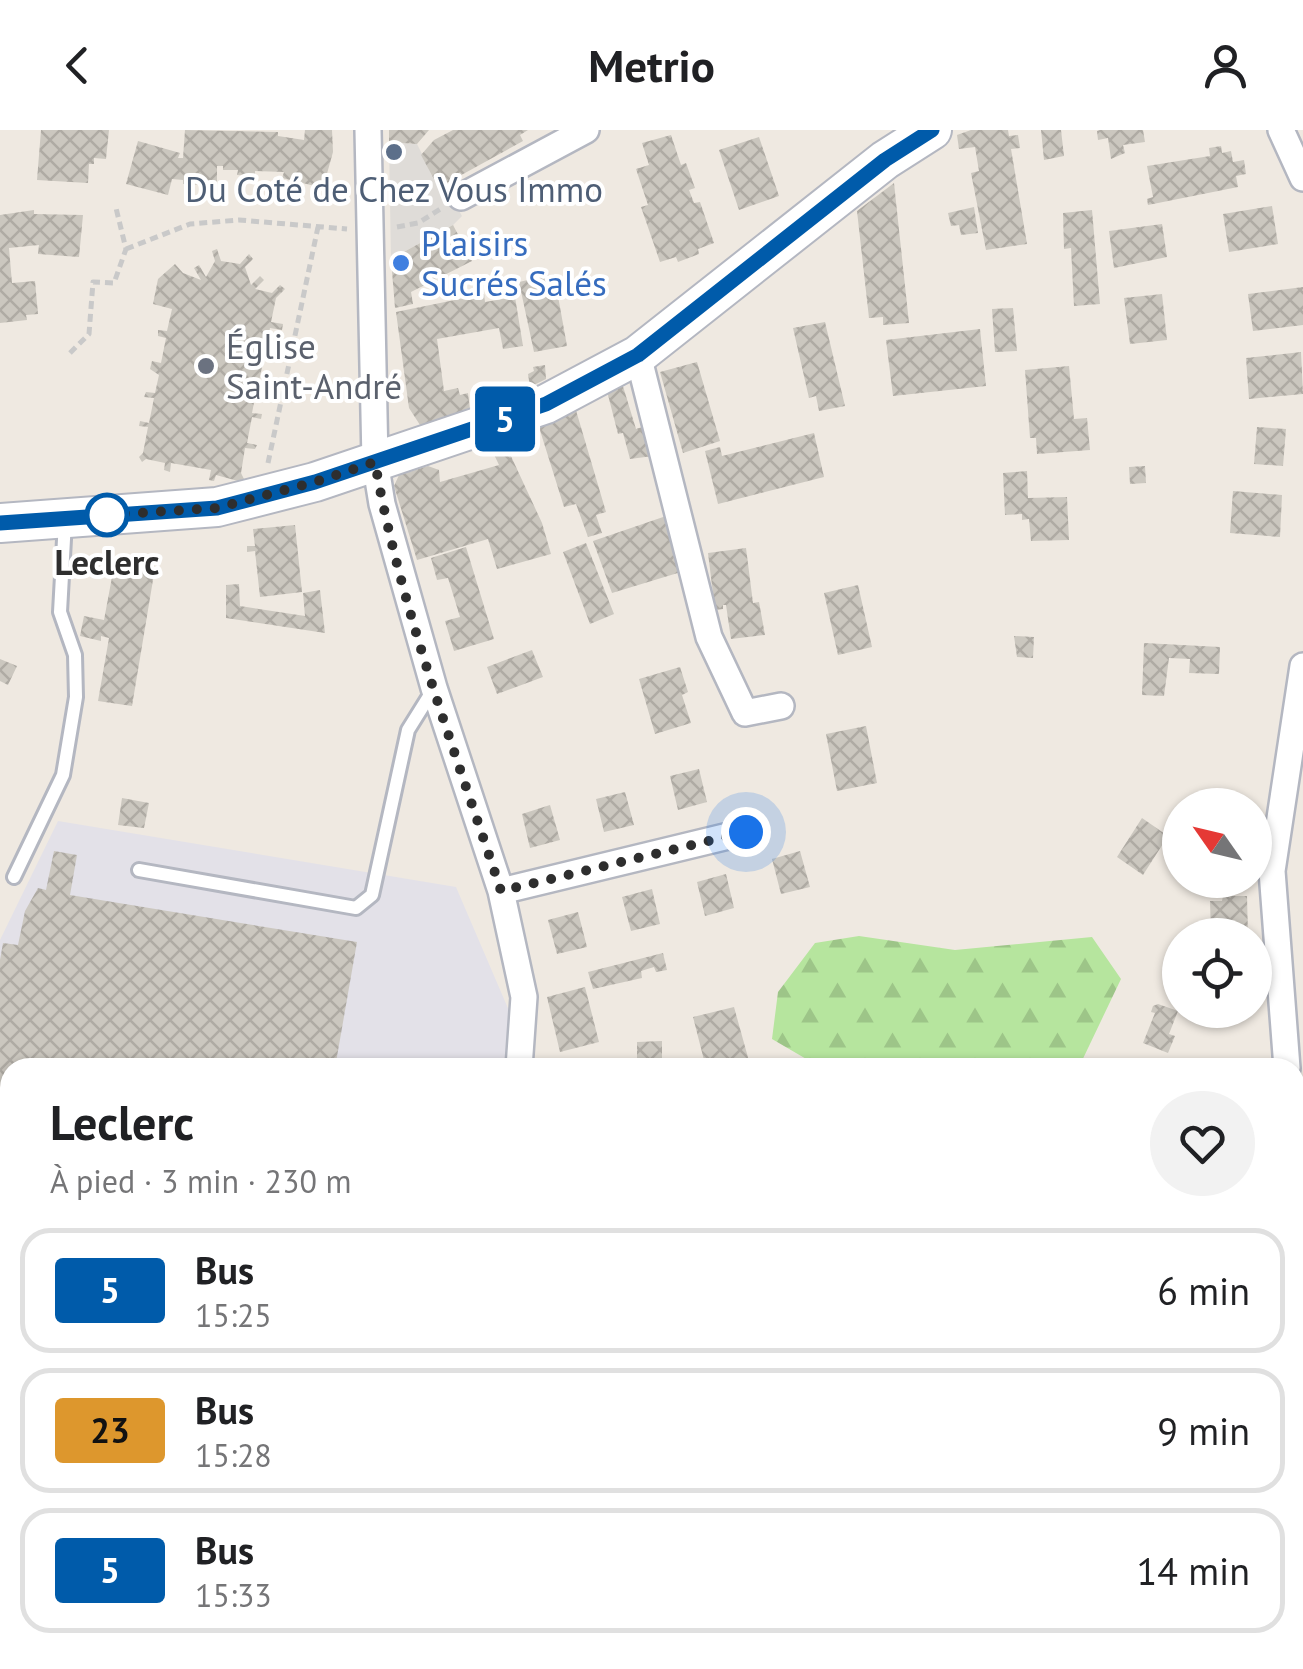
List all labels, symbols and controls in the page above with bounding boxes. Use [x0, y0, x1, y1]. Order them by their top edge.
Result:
text: Metrio [588, 36, 715, 94]
icon: back [50, 38, 105, 93]
icon: person [1198, 38, 1253, 93]
marker: Du Coté de Chez Vous Immo [383, 141, 405, 163]
place label: Du Coté de Chez Vous Immo [185, 166, 603, 212]
place label: Plaisirs Sucrés Salés [421, 220, 607, 306]
marker: Plaisirs Sucrés Salés [390, 252, 412, 274]
place label: Église Saint-André [226, 323, 402, 409]
marker: Église Saint-André [195, 355, 217, 377]
line badge: 5 [472, 386, 538, 452]
text: 5 [495, 396, 515, 442]
marker: Leclerc [86, 494, 128, 536]
place label: Leclerc [54, 539, 160, 585]
north arrow [1162, 788, 1272, 898]
map controls [1162, 788, 1272, 1028]
your location [721, 807, 771, 857]
button: locate [1162, 918, 1272, 1028]
text: Leclerc [50, 1091, 194, 1153]
button: heart [1150, 1091, 1255, 1196]
text: À pied · 3 min · 230 m [50, 1160, 351, 1202]
text: Bus [195, 1245, 254, 1294]
text: 6 min [1157, 1266, 1250, 1315]
text: 5 [100, 1267, 120, 1313]
text: 15:25 [195, 1294, 272, 1336]
text: Bus [195, 1385, 254, 1434]
text: 9 min [1157, 1406, 1250, 1455]
text: 23 [90, 1407, 130, 1453]
text: 15:28 [195, 1434, 272, 1476]
text: Bus [195, 1525, 254, 1574]
text: 14 min [1137, 1546, 1250, 1595]
text: 5 [100, 1547, 120, 1593]
text: 15:33 [195, 1574, 272, 1616]

